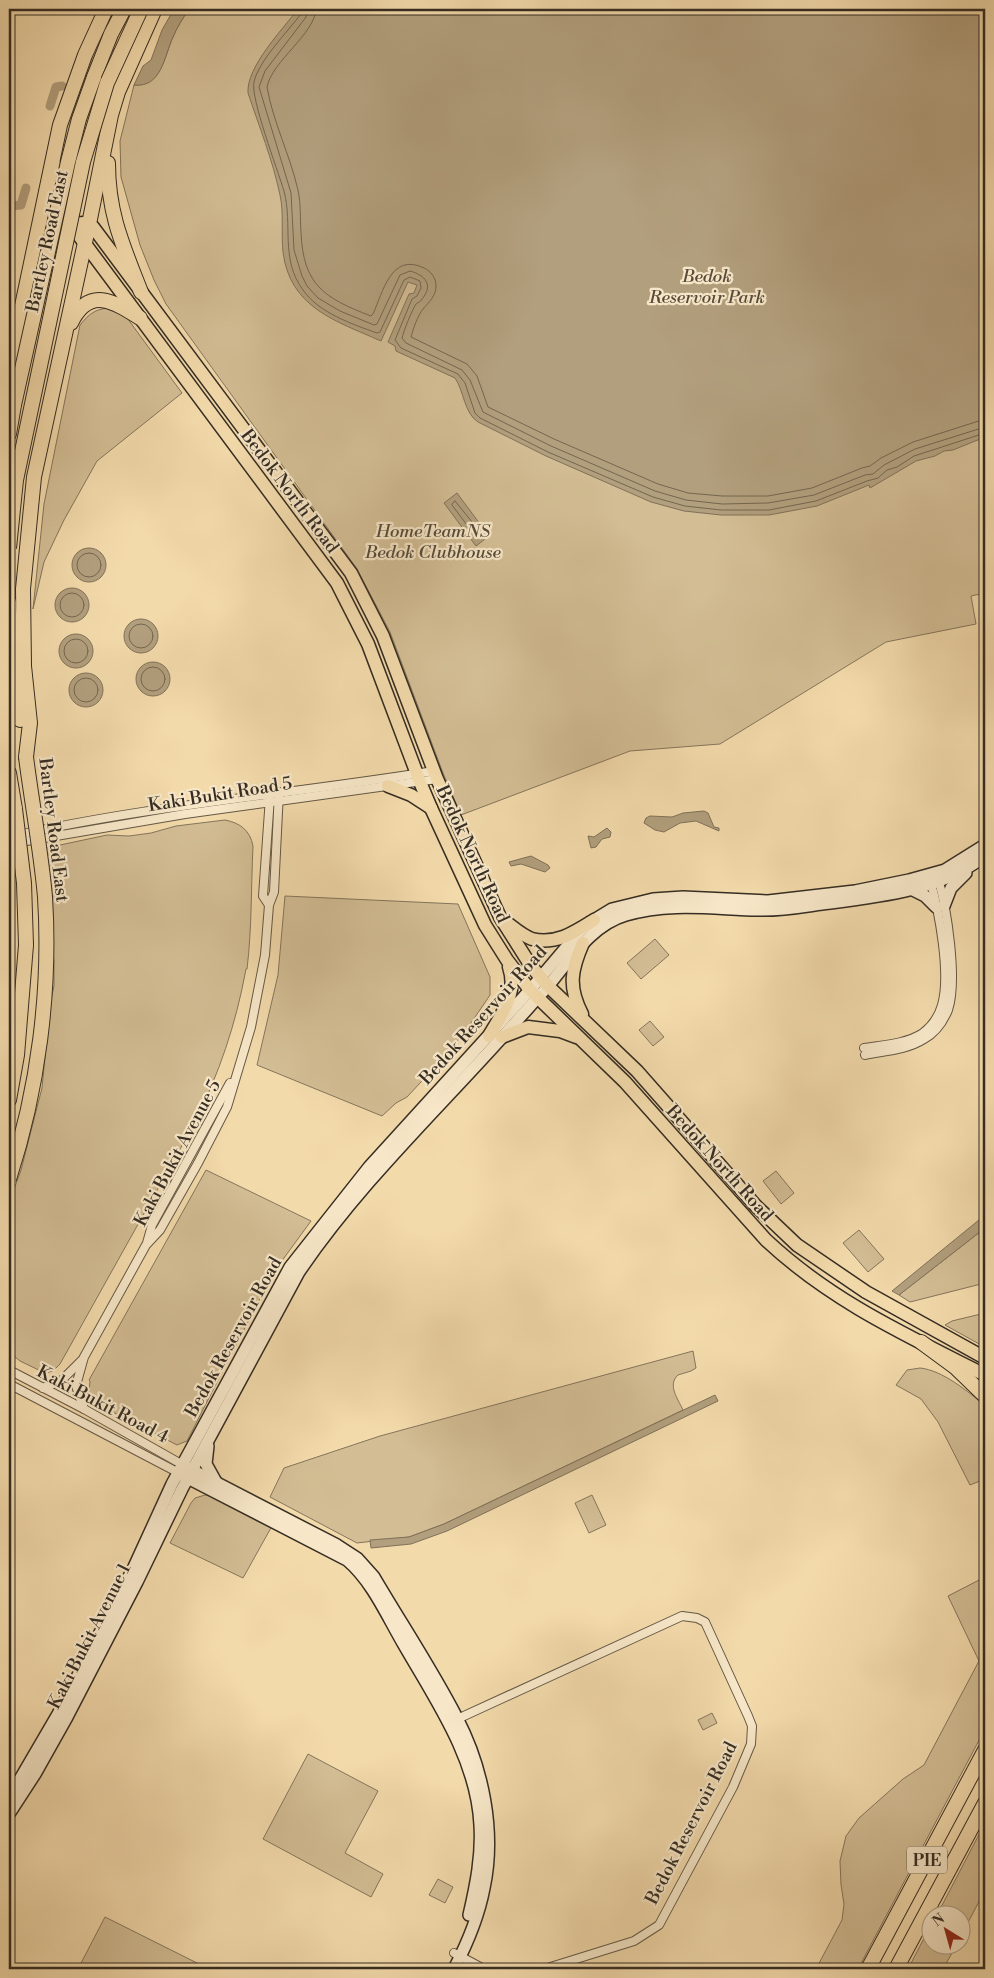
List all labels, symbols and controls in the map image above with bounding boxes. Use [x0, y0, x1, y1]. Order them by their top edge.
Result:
street label: Bartley Road East [21, 167, 74, 315]
park label: Bedok Reservoir Park [648, 265, 765, 309]
street label: Bedok North Road [235, 424, 344, 559]
park label: HomeTeamNS Bedok Clubhouse [364, 520, 502, 564]
street label: Bartley Road East [33, 756, 74, 904]
street label: Kaki Bukit Road 5 [146, 772, 294, 817]
street label: Bedok North Road [430, 781, 515, 928]
street label: Bedok Reservoir Road [414, 940, 553, 1091]
street label: Kaki Bukit Avenue 5 [129, 1076, 226, 1231]
street label: Bedok North Road [660, 1099, 779, 1227]
street label: Bedok Reservoir Road [179, 1252, 287, 1422]
street label: Kaki Bukit Road 4 [33, 1360, 173, 1449]
street label: Kaki Bukit Avenue 1 [43, 1559, 136, 1713]
street label: Bedok Reservoir Road [640, 1737, 743, 1909]
road number: PIE [907, 1846, 947, 1874]
north arrow [922, 1906, 972, 1956]
text: N [929, 1910, 949, 1931]

